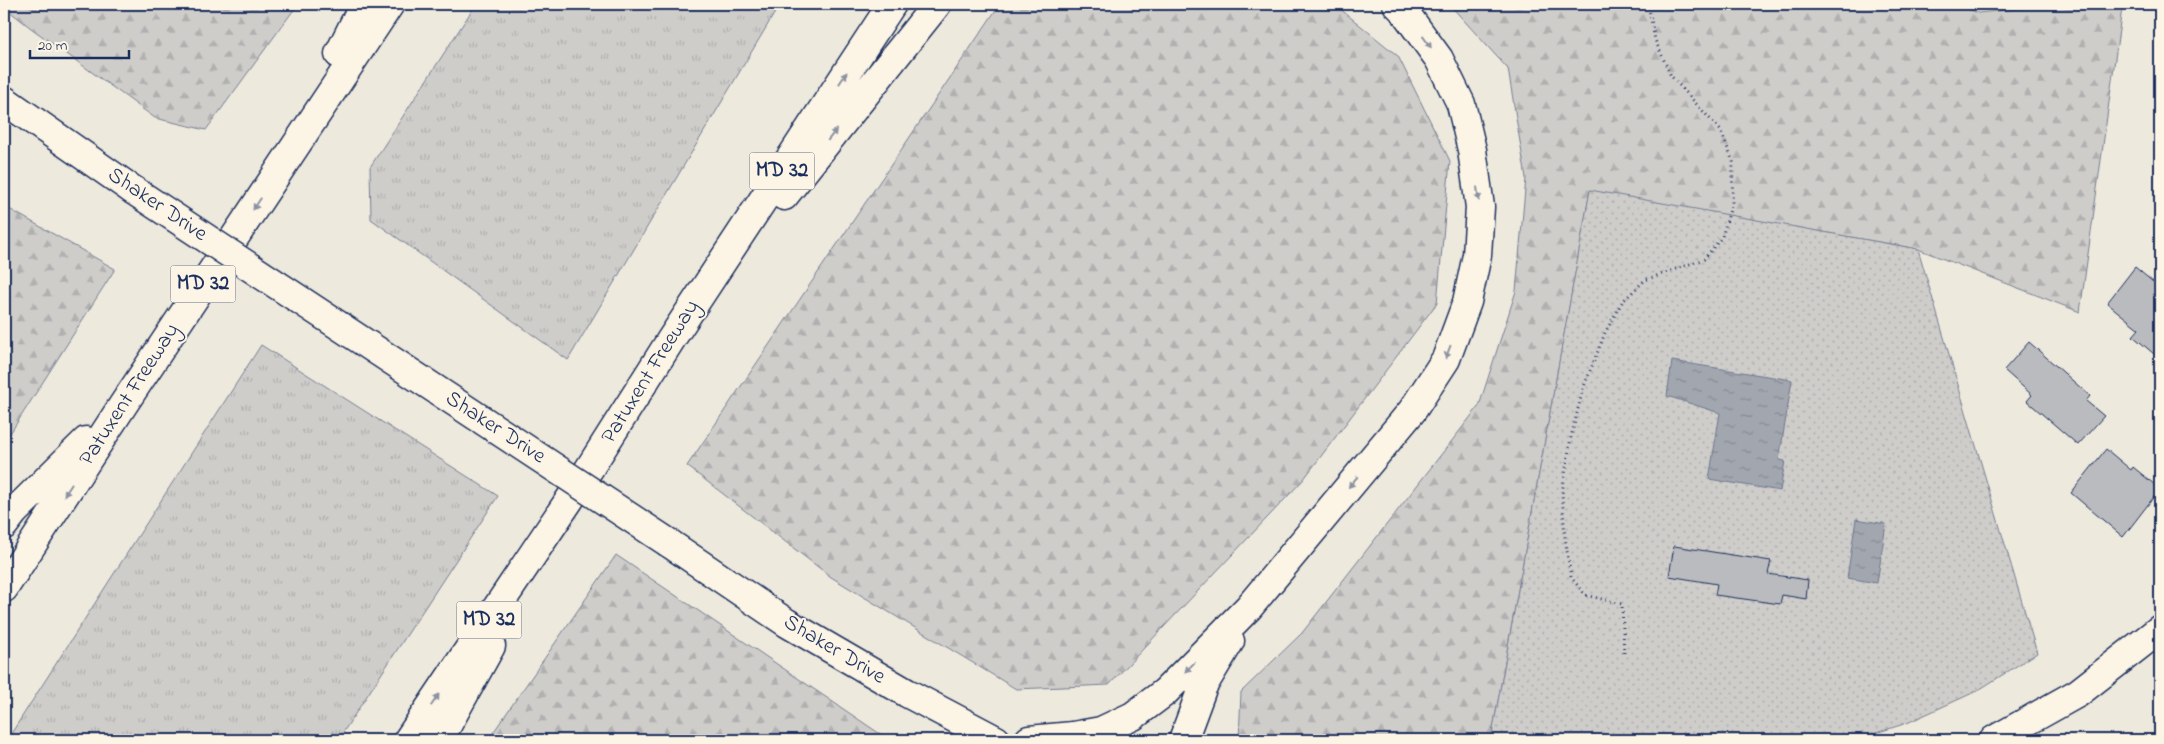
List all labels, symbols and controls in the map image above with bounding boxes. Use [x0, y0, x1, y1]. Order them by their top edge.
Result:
scale bar [30, 28, 129, 60]
text: 20 m [38, 35, 68, 57]
one-way arrow [1421, 35, 1432, 48]
one-way arrow [838, 71, 848, 85]
one-way arrow [827, 129, 838, 142]
road number: MD 32 [750, 153, 814, 190]
street label: Shaker Drive [101, 160, 213, 250]
one-way arrow [1474, 186, 1482, 202]
one-way arrow [252, 197, 262, 210]
road number: MD 32 [170, 266, 236, 302]
street label: Patuxent Freeway [594, 294, 709, 451]
street label: Patuxent Freeway [72, 317, 189, 473]
one-way arrow [1444, 344, 1451, 359]
street label: Shaker Drive [438, 383, 552, 473]
one-way arrow [1347, 476, 1358, 489]
one-way arrow [63, 483, 73, 496]
road number: MD 32 [456, 602, 522, 638]
street label: Shaker Drive [777, 607, 891, 693]
one-way arrow [1184, 660, 1196, 672]
one-way arrow [430, 693, 440, 707]

